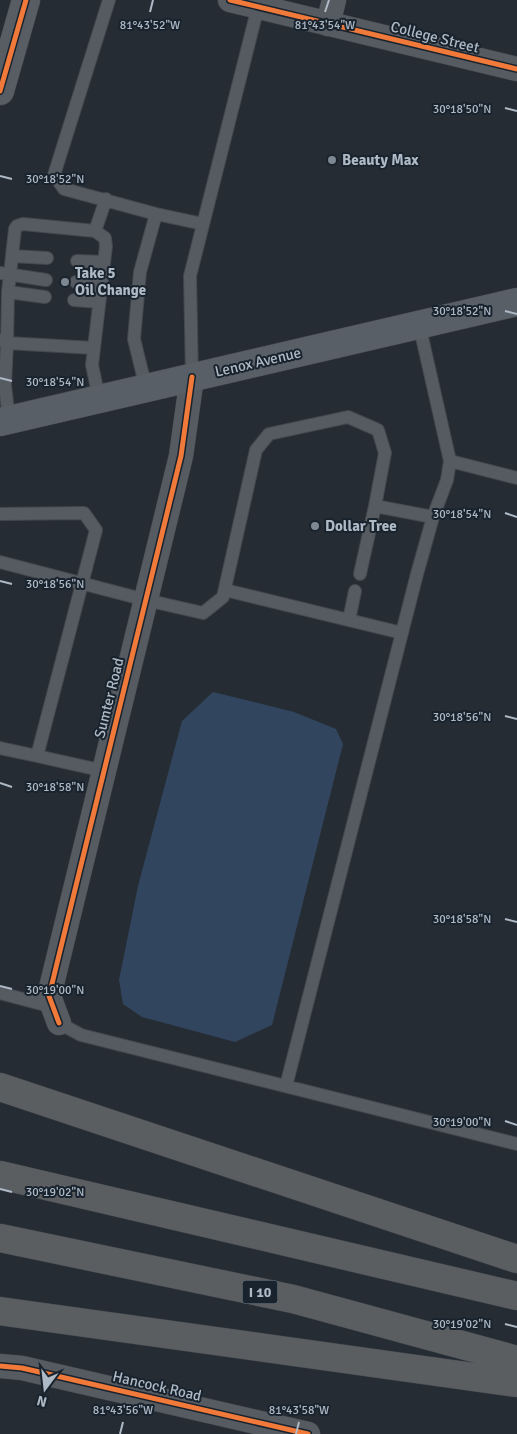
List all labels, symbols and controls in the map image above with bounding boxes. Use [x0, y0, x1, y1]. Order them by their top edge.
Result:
street label: College Street [389, 17, 481, 57]
text: 81°43'52"W [120, 18, 180, 33]
text: 81°43'54"W [295, 18, 355, 33]
text: 30°18'50"N [433, 102, 491, 117]
place label: Beauty Max [342, 151, 419, 169]
marker: Beauty Max [326, 154, 338, 166]
text: 30°18'52"N [26, 172, 84, 187]
place label: Take 5 Oil Change [75, 264, 146, 299]
marker: Take 5 Oil Change [59, 276, 71, 288]
text: 30°18'52"N [433, 304, 491, 319]
street label: Lenox Avenue [213, 343, 303, 381]
text: 30°18'54"N [26, 375, 84, 390]
text: 30°18'54"N [433, 507, 491, 522]
place label: Dollar Tree [325, 517, 397, 535]
marker: Dollar Tree [309, 520, 321, 532]
text: 30°18'56"N [26, 577, 84, 592]
street label: Sumter Road [90, 656, 128, 740]
text: 30°18'56"N [433, 710, 491, 725]
text: 30°18'58"N [26, 780, 84, 795]
text: 30°18'58"N [433, 912, 491, 927]
text: 30°19'00"N [26, 983, 84, 998]
text: 30°19'00"N [433, 1115, 491, 1130]
text: 30°19'02"N [26, 1185, 84, 1200]
road number: I 10 [242, 1280, 278, 1304]
text: 30°19'02"N [433, 1317, 491, 1332]
north arrow [20, 1364, 70, 1414]
street label: Hancock Road [111, 1367, 203, 1405]
text: N [35, 1392, 49, 1411]
text: 81°43'56"W [93, 1403, 153, 1418]
text: 81°43'58"W [269, 1403, 329, 1418]

